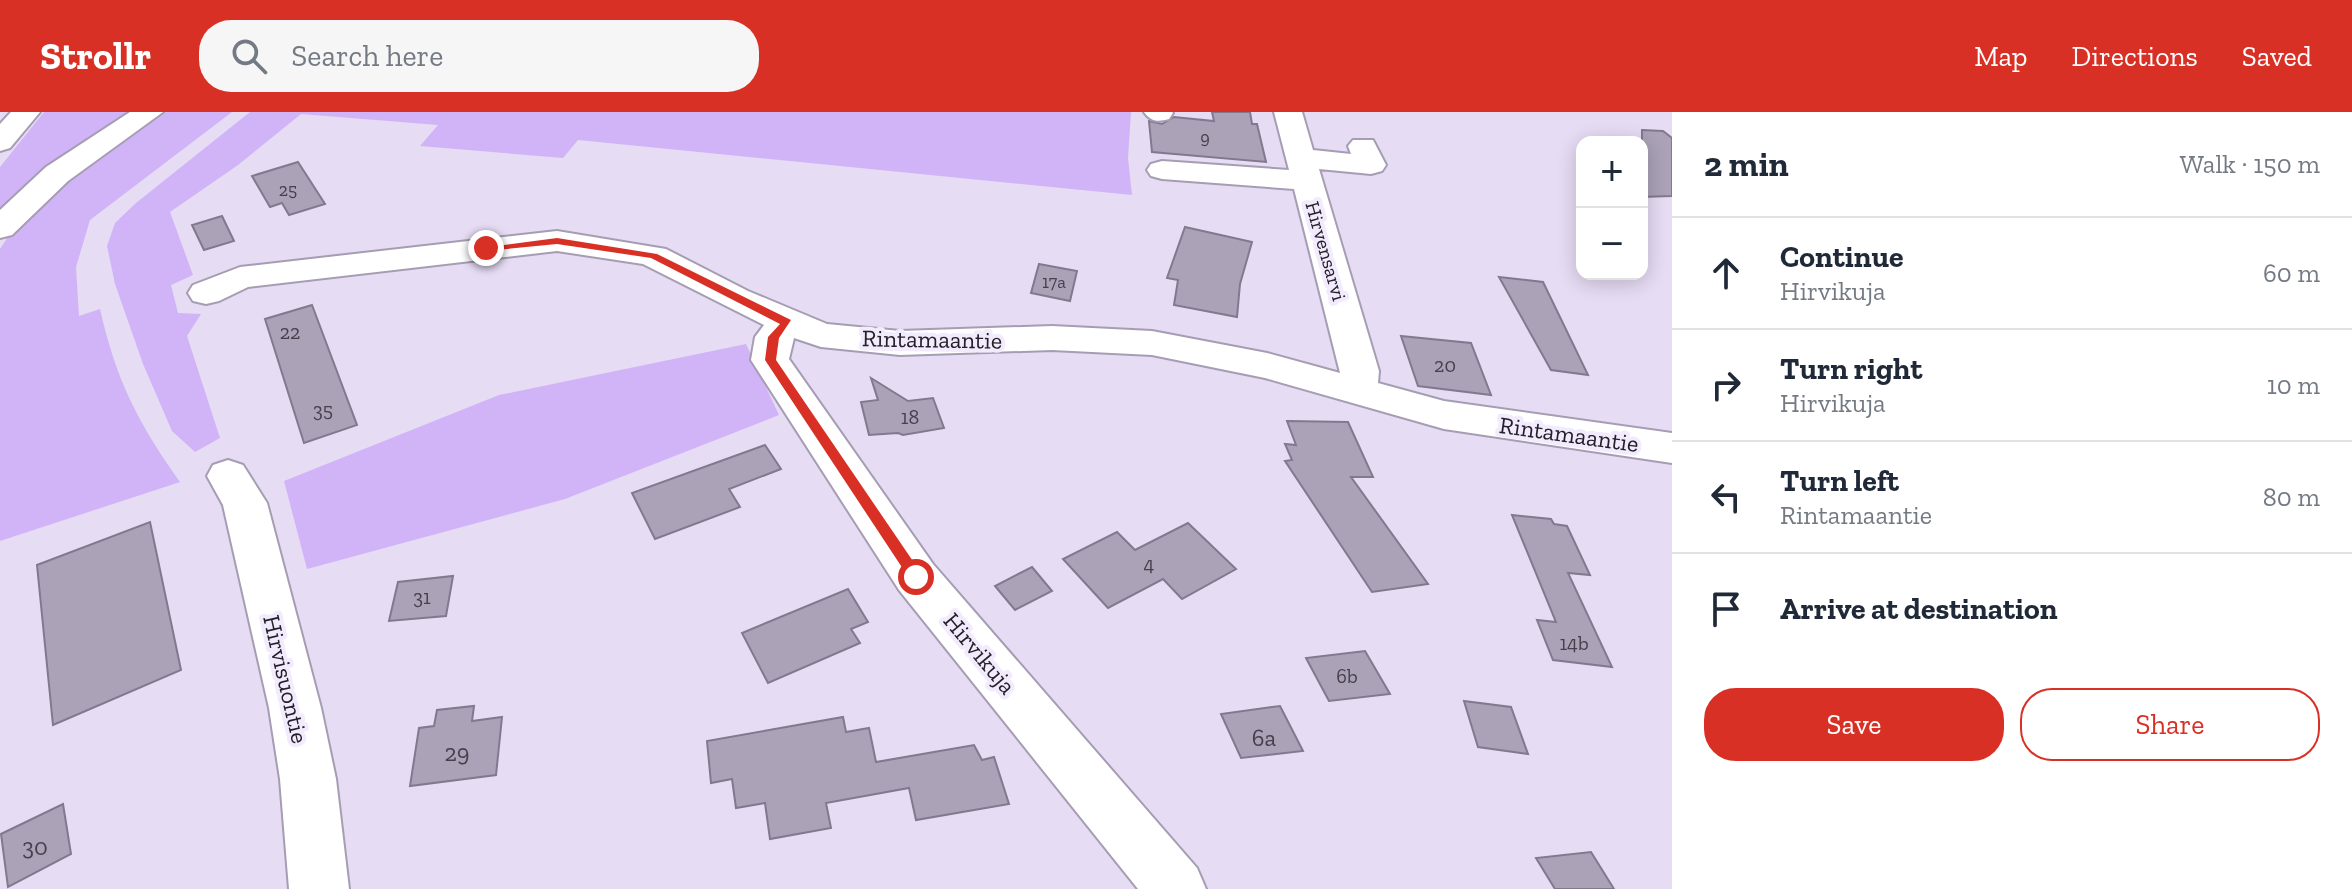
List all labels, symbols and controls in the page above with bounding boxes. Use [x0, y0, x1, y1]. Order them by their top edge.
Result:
search box [199, 20, 759, 92]
text: Strollr [40, 33, 151, 79]
icon: search [227, 34, 271, 78]
text: Search here [291, 38, 443, 74]
text: Map [1974, 40, 2027, 73]
text: Directions [2071, 40, 2198, 73]
text: Saved [2242, 40, 2312, 73]
house number: 9 [1200, 127, 1210, 149]
map controls [1576, 136, 1648, 280]
button: + [1576, 136, 1648, 208]
text: 2 min [1704, 144, 1789, 185]
text: Walk · 150 m [2180, 148, 2320, 180]
house number: 25 [279, 179, 297, 201]
street label: Hirvensarvi [1300, 198, 1352, 304]
button: − [1576, 208, 1648, 280]
route end [468, 230, 504, 266]
text: Continue [1780, 239, 1904, 275]
icon: ahead [1704, 251, 1748, 295]
text: 60 m [2263, 257, 2320, 289]
house number: 17a [1042, 271, 1066, 293]
text: Hirvikuja [1780, 275, 1886, 307]
house number: 22 [280, 320, 300, 344]
street label: Rintamaantie [862, 323, 1002, 355]
text: Turn right [1780, 351, 1922, 387]
house number: 20 [1434, 353, 1456, 377]
icon: right [1704, 363, 1748, 407]
text: 10 m [2267, 369, 2320, 401]
text: Hirvikuja [1780, 387, 1886, 419]
house number: 35 [313, 398, 333, 422]
house number: 18 [901, 405, 919, 429]
street label: Rintamaantie [1498, 410, 1640, 458]
text: Turn left [1780, 463, 1899, 499]
icon: left [1704, 475, 1748, 519]
text: 80 m [2263, 481, 2320, 513]
text: Rintamaantie [1780, 499, 1932, 531]
house number: 4 [1144, 552, 1155, 576]
route start [898, 559, 934, 595]
house number: 31 [413, 585, 431, 609]
icon: arrive [1704, 587, 1748, 631]
text: Arrive at destination [1780, 591, 2057, 627]
street label: Hirvikuja [938, 606, 1023, 700]
street label: Hirvisuontie [257, 612, 315, 746]
house number: 14b [1559, 631, 1589, 655]
house number: 6b [1336, 664, 1358, 688]
button: Save [1704, 688, 2004, 761]
button: Share [2020, 688, 2320, 761]
house number: 6a [1252, 723, 1277, 752]
house number: 29 [444, 738, 470, 767]
house number: 30 [22, 832, 48, 861]

